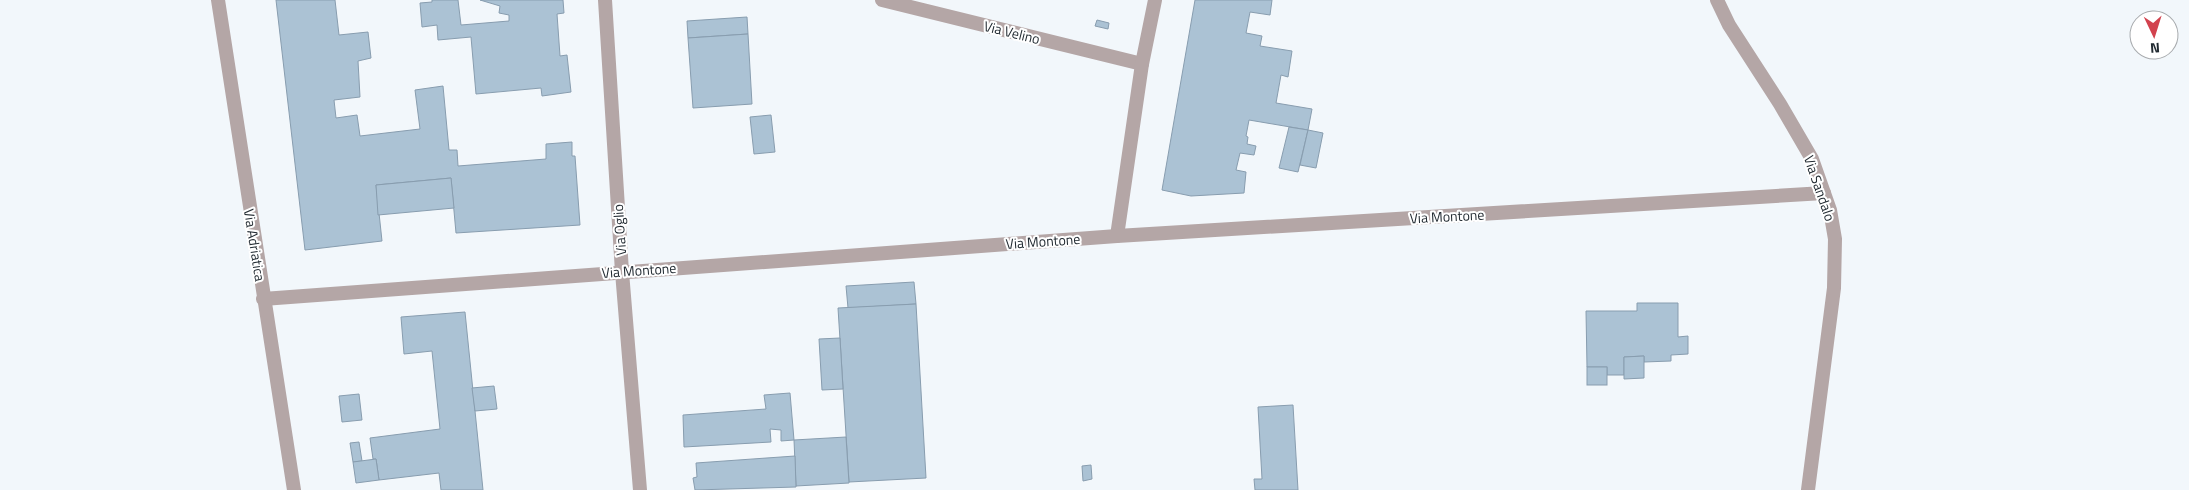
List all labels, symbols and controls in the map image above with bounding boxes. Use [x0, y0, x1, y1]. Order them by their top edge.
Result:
north arrow [2129, 10, 2179, 60]
street label: Via Velino [982, 15, 1042, 49]
text: N [2149, 38, 2161, 59]
street label: Via Sandalo [1799, 152, 1841, 224]
street label: Via Oglio [607, 204, 631, 256]
street label: Via Montone [1409, 204, 1485, 228]
street label: Via Adriatica [239, 207, 271, 283]
street label: Via Montone [1005, 228, 1081, 254]
street label: Via Montone [601, 257, 677, 283]

